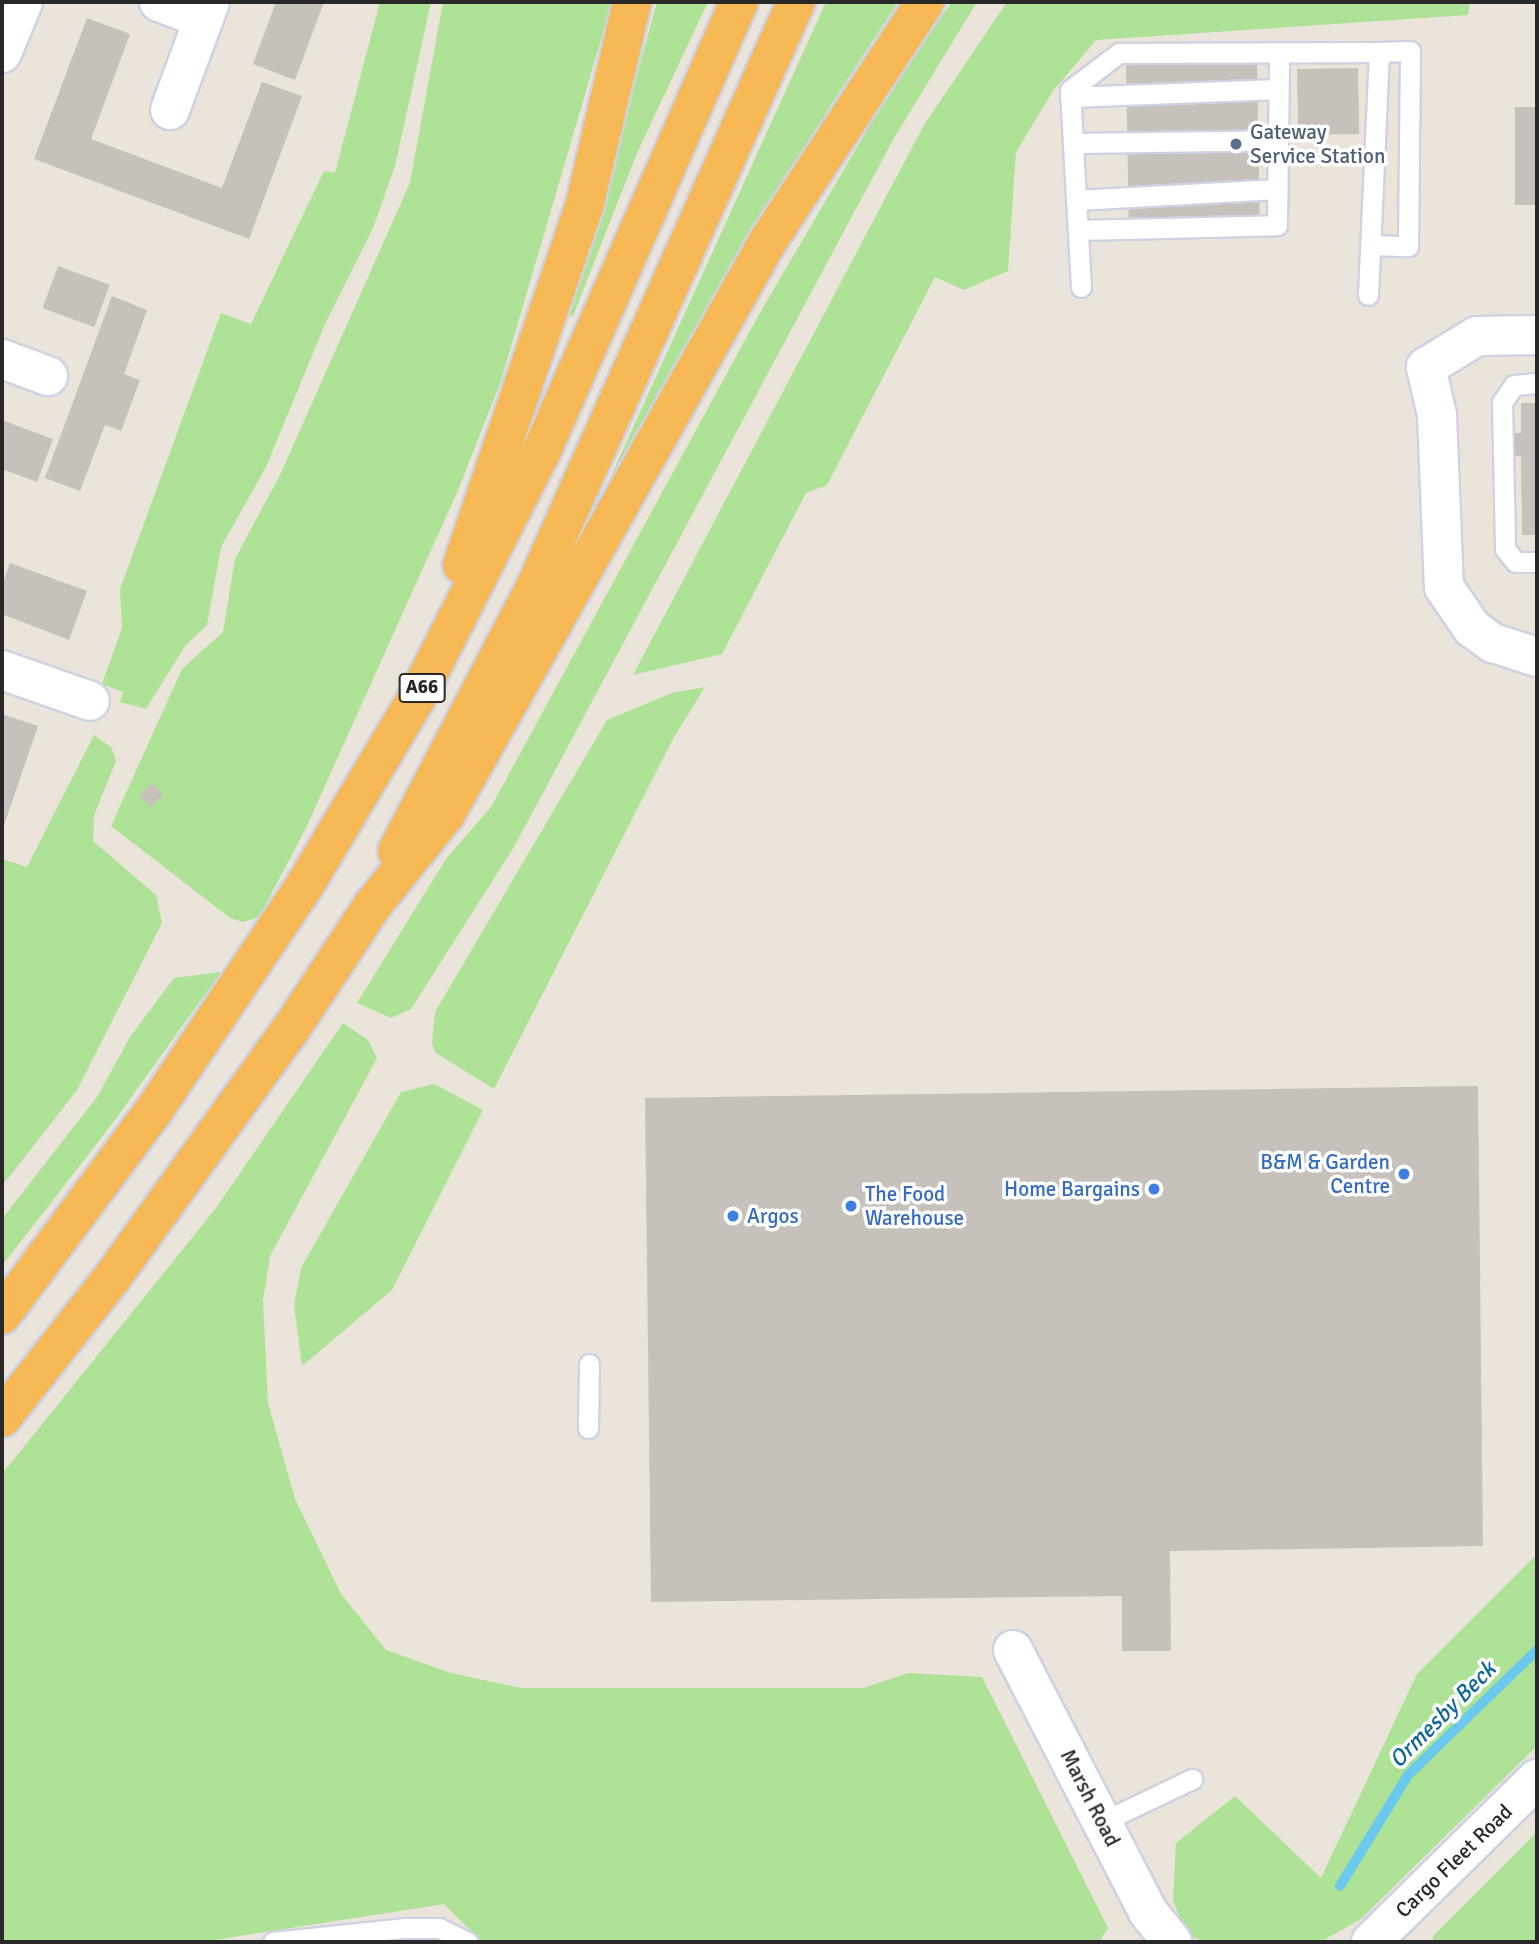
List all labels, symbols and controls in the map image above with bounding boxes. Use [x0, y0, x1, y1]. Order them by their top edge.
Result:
place label: Gateway Service Station [1250, 119, 1385, 169]
marker: Gateway Service Station [1228, 136, 1244, 152]
road number: A66 [398, 673, 446, 704]
place label: B&M & Garden Centre [1260, 1149, 1390, 1199]
marker: B&M & Garden Centre [1396, 1166, 1412, 1182]
place label: Home Bargains [1004, 1176, 1140, 1202]
place label: The Food Warehouse [865, 1181, 964, 1231]
marker: Home Bargains [1146, 1181, 1162, 1197]
marker: The Food Warehouse [843, 1198, 859, 1214]
place label: Argos [747, 1203, 799, 1229]
marker: Argos [725, 1208, 741, 1224]
water label: Ormesby Beck [1384, 1656, 1502, 1774]
street label: Marsh Road [1055, 1745, 1125, 1851]
street label: Cargo Fleet Road [1391, 1799, 1517, 1923]

